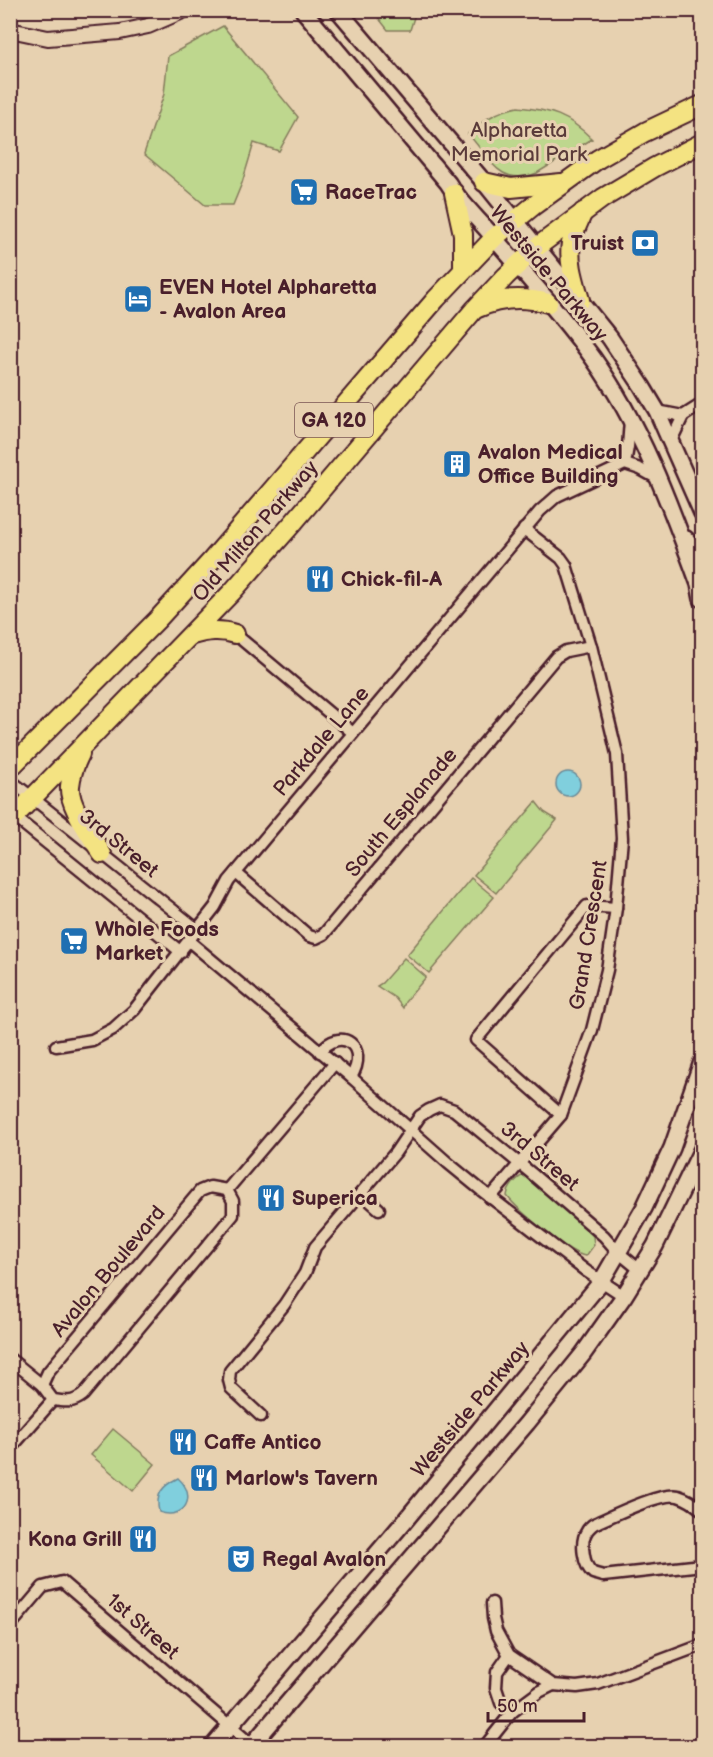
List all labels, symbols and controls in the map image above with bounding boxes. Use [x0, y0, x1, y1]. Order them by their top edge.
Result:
park label: Alpharetta Memorial Park [451, 118, 588, 167]
supermarket icon: RaceTrac [288, 176, 320, 208]
place label: RaceTrac [325, 180, 417, 205]
street label: Westside Parkway [484, 200, 613, 347]
bank icon: Truist [629, 227, 661, 259]
place label: Truist [571, 231, 624, 256]
place label: EVEN Hotel Alpharetta - Avalon Area [159, 275, 377, 324]
hotel icon: EVEN Hotel Alpharetta - Avalon Area [122, 283, 154, 315]
road number: GA 120 [295, 403, 373, 437]
place label: Avalon Medical Office Building [477, 440, 623, 489]
building icon: Avalon Medical Office Building [441, 448, 473, 480]
street label: Old Milton Parkway [187, 455, 324, 607]
restaurant icon: Chick-fil-A [304, 563, 336, 595]
place label: Chick-fil-A [341, 567, 442, 592]
street label: Parkdale Lane [268, 681, 375, 801]
street label: South Esplanade [340, 743, 463, 882]
street label: 3rd Street [74, 804, 164, 883]
street label: Grand Crescent [564, 858, 613, 1012]
place label: Whole Foods Market [95, 917, 219, 966]
supermarket icon: Whole Foods Market [58, 925, 90, 957]
street label: 3rd Street [495, 1116, 585, 1197]
restaurant icon: Superica [255, 1182, 287, 1214]
place label: Superica [292, 1186, 378, 1211]
street label: Avalon Boulevard [46, 1201, 171, 1342]
street label: Westside Parkway [406, 1336, 535, 1482]
restaurant icon: Caffe Antico [167, 1426, 199, 1458]
place label: Caffe Antico [204, 1430, 322, 1455]
restaurant icon: Marlow's Tavern [188, 1462, 220, 1494]
place label: Marlow's Tavern [225, 1466, 378, 1491]
restaurant icon: Kona Grill [127, 1523, 159, 1555]
place label: Kona Grill [28, 1527, 122, 1552]
theatre icon: Regal Avalon [225, 1543, 257, 1575]
place label: Regal Avalon [262, 1547, 386, 1572]
street label: 1st Street [101, 1588, 184, 1665]
scale bar [488, 1685, 584, 1723]
text: 50 m [497, 1696, 538, 1717]

